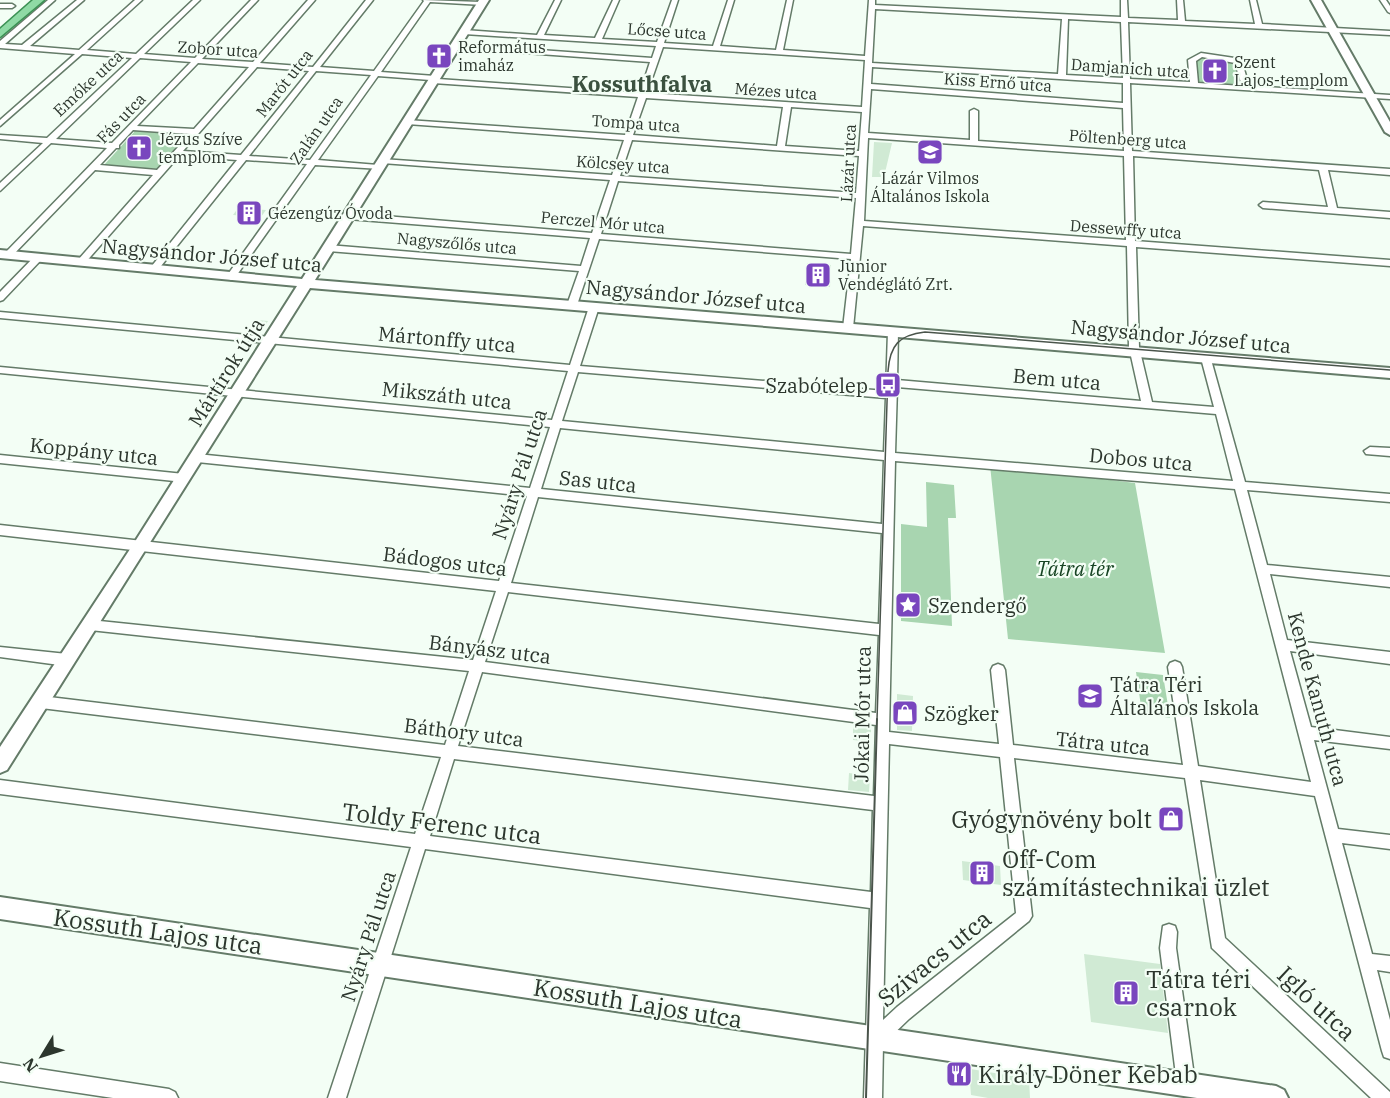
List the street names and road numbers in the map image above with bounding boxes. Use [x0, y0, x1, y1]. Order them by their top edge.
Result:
street label: Lőcse utca [627, 18, 708, 44]
street label: Zobor utca [177, 36, 259, 62]
street label: Emőke utca [49, 45, 127, 120]
street label: Marót utca [251, 45, 317, 121]
street label: Damjanich utca [1070, 54, 1190, 82]
street label: Kiss Ernő utca [943, 68, 1053, 96]
street label: Mézes utca [734, 78, 818, 104]
street label: Fás utca [92, 89, 150, 147]
street label: Zalán utca [285, 92, 347, 168]
street label: Tompa utca [591, 110, 681, 136]
street label: Lázár utca [836, 123, 860, 203]
street label: Pöltenberg utca [1068, 125, 1188, 153]
street label: Kölcsey utca [575, 151, 671, 177]
street label: Perczel Mór utca [540, 207, 666, 237]
street label: Dessewffy utca [1069, 215, 1183, 243]
street label: Nagyszőlős utca [396, 228, 518, 258]
street label: Nagysándor József utca [101, 232, 323, 278]
street label: Nagysándor József utca [585, 273, 807, 319]
street label: Mártírok útja [182, 312, 270, 432]
street label: Nagysándor József utca [1070, 313, 1292, 359]
street label: Mártonffy utca [377, 320, 517, 358]
street label: Bem utca [1012, 362, 1102, 396]
street label: Mikszáth utca [381, 375, 513, 415]
street label: Nyáry Pál utca [485, 405, 553, 543]
street label: Koppány utca [28, 431, 160, 471]
street label: Dobos utca [1088, 441, 1194, 477]
street label: Sas utca [558, 464, 638, 498]
street label: Bádogos utca [381, 540, 509, 582]
street label: Kende Kanuth utca [1282, 609, 1354, 789]
street label: Bányász utca [427, 628, 553, 670]
street label: Jókai Mór utca [847, 645, 877, 783]
street label: Báthory utca [403, 711, 525, 753]
street label: Tátra utca [1054, 725, 1152, 761]
street label: Toldy Ferenc utca [340, 795, 544, 851]
street label: Nyáry Pál utca [334, 867, 402, 1005]
street label: Kossuth Lajos utca [51, 900, 265, 962]
street label: Szivacs utca [870, 902, 998, 1014]
street label: Igló utca [1271, 958, 1363, 1048]
street label: Kossuth Lajos utca [531, 971, 745, 1035]

